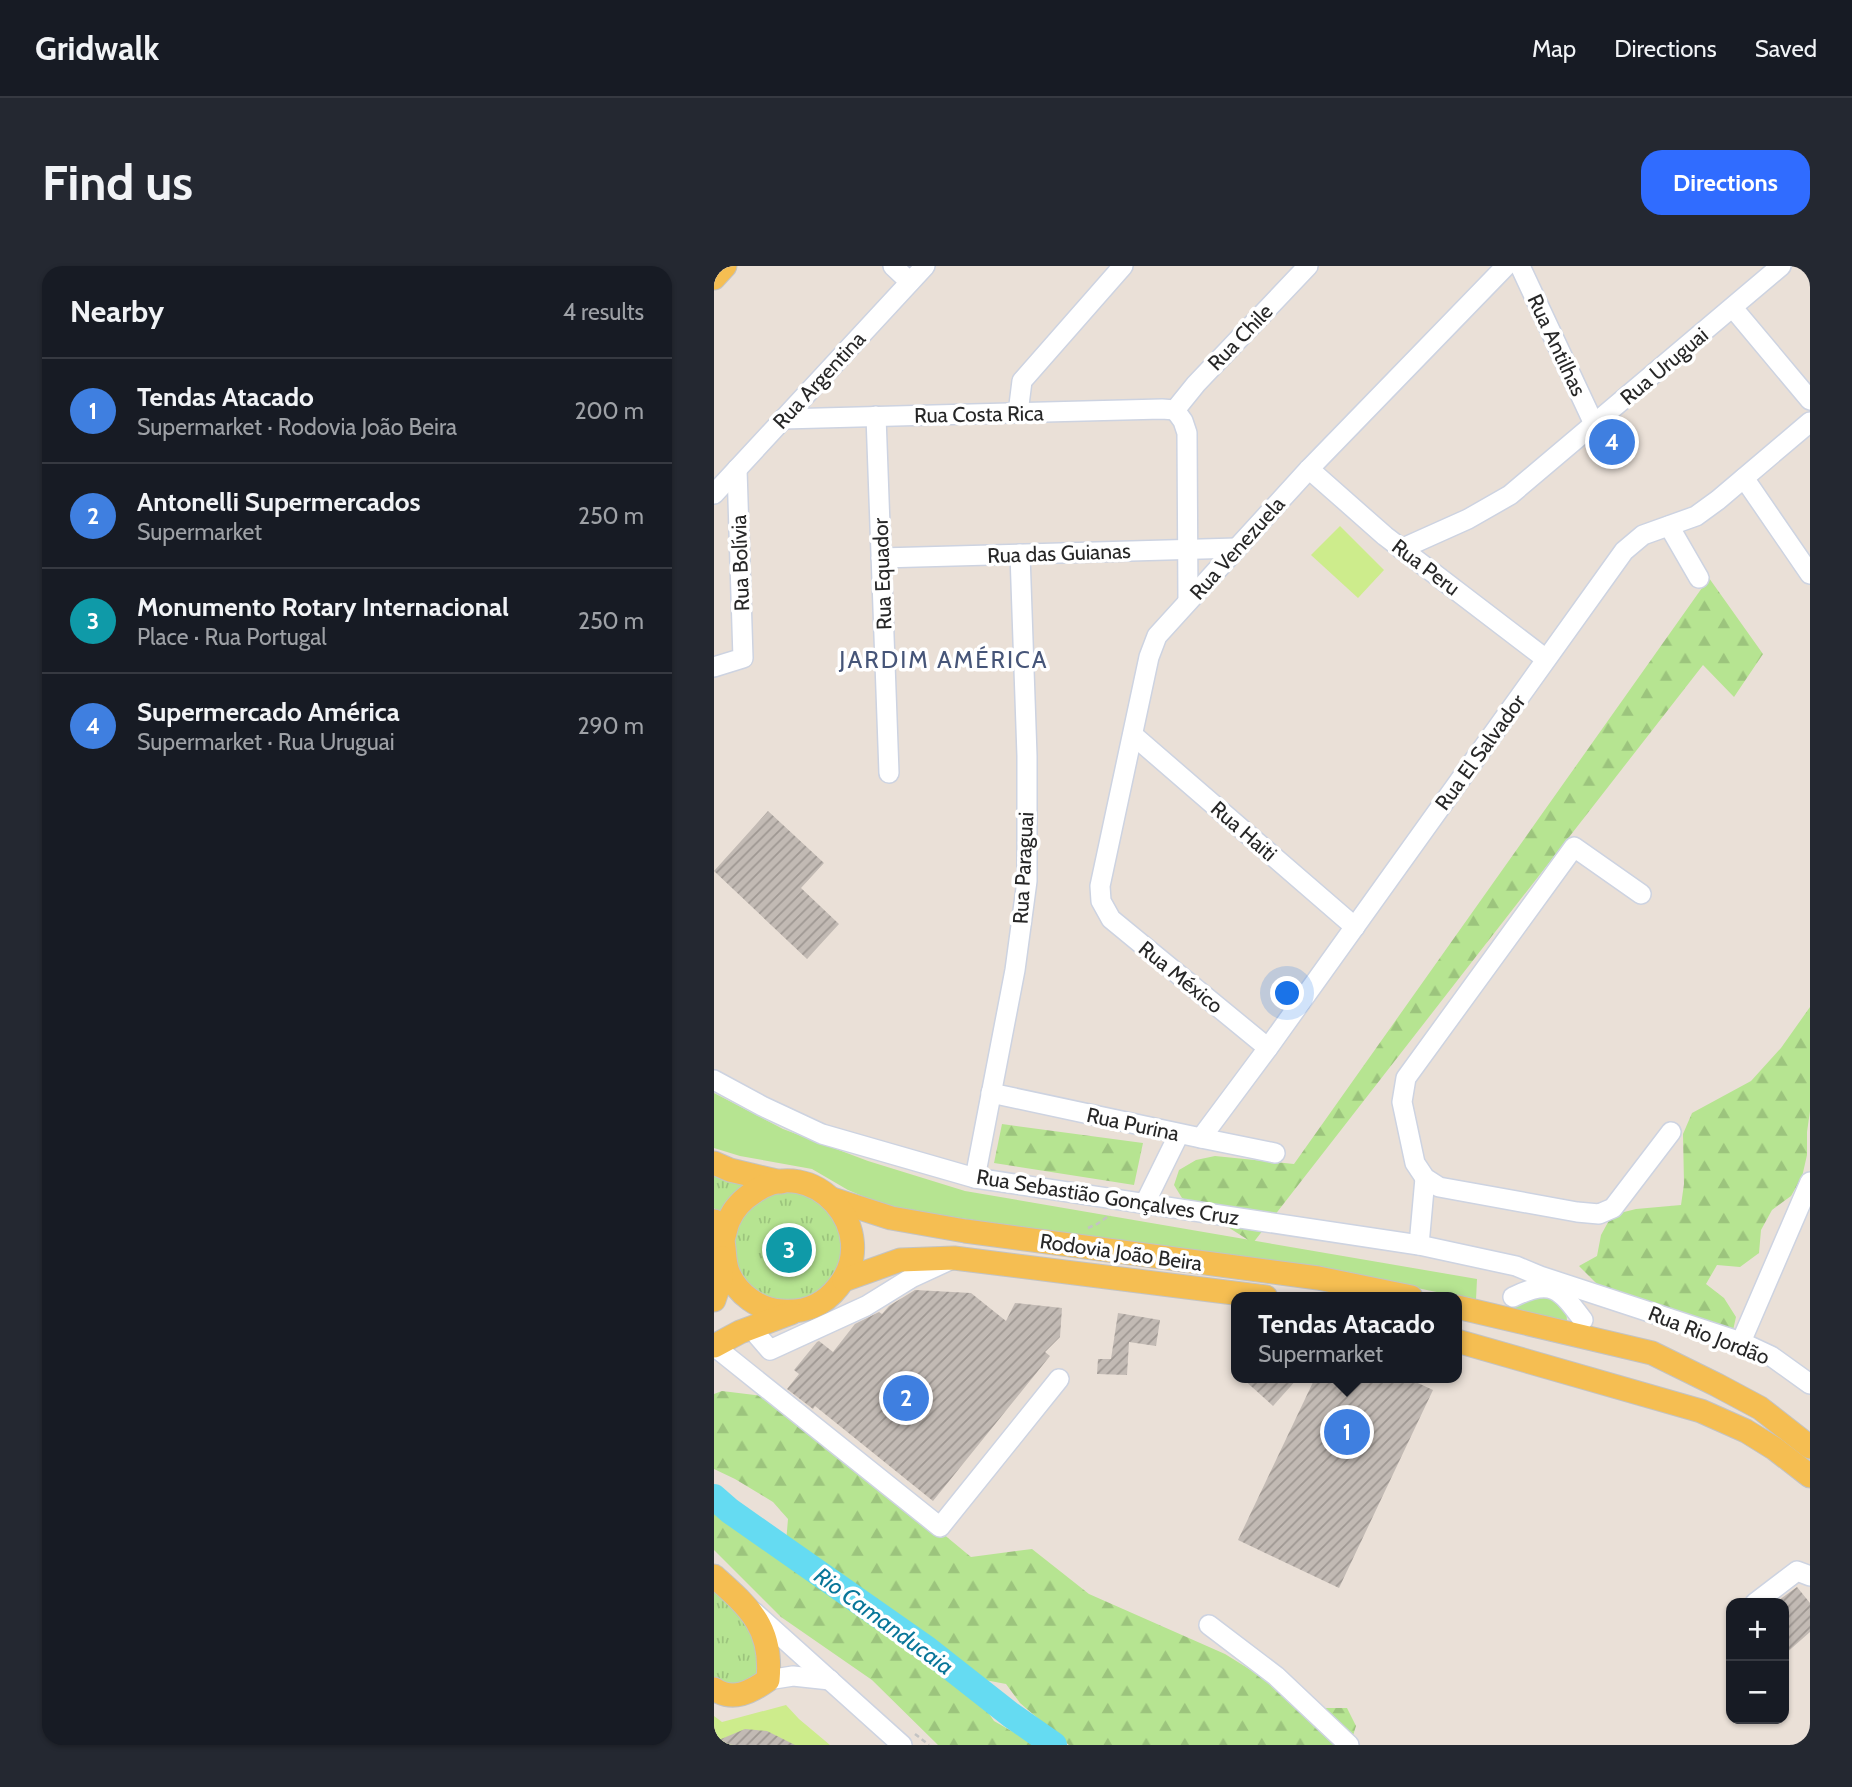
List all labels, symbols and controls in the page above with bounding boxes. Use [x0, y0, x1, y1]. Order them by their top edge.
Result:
text: Gridwalk [35, 28, 159, 68]
text: Map [1532, 34, 1576, 63]
text: Directions [1614, 34, 1717, 63]
text: Saved [1755, 34, 1817, 63]
button: Directions [1641, 150, 1810, 215]
text: Find us [42, 153, 193, 212]
street label: Rua Antilhas [1523, 290, 1592, 400]
text: Nearby [70, 293, 164, 330]
text: 4 results [563, 298, 644, 326]
street label: Rua Chile [1202, 298, 1278, 375]
street label: Rua Uruguai [1615, 322, 1713, 410]
street label: Rua Argentina [768, 326, 870, 434]
text: Tendas Atacado [137, 381, 314, 413]
text: 1 [89, 397, 97, 425]
text: 200 m [574, 397, 644, 425]
street label: Rua Costa Rica [914, 400, 1044, 428]
text: Supermarket · Rodovia João Beira [137, 413, 457, 441]
pin: 4 [1589, 416, 1635, 468]
text: Antonelli Supermercados [137, 486, 421, 518]
street label: Rua Venezuela [1184, 491, 1290, 605]
text: 2 [87, 502, 99, 530]
text: 250 m [578, 502, 644, 530]
street label: Rua Bolívia [726, 514, 754, 612]
street label: Rua Equador [868, 517, 896, 630]
text: Supermarket [137, 518, 262, 546]
street label: Rua Peru [1387, 533, 1465, 601]
street label: Rua das Guianas [987, 538, 1131, 568]
text: Monumento Rotary Internacional [137, 591, 509, 623]
text: 3 [87, 607, 99, 635]
text: 250 m [578, 607, 644, 635]
text: Place · Rua Portugal [137, 623, 327, 651]
district label: JARDIM AMÉRICA [838, 645, 1049, 674]
street label: Rua El Salvador [1430, 689, 1531, 815]
text: Supermercado América [137, 696, 400, 728]
text: 4 [86, 712, 100, 740]
text: 290 m [577, 712, 644, 740]
text: Supermarket · Rua Uruguai [137, 728, 395, 756]
street label: Rua Haiti [1206, 796, 1282, 866]
street label: Rua Paraguai [1008, 811, 1038, 925]
street label: Rua México [1134, 936, 1228, 1018]
your location [1270, 976, 1304, 1010]
street label: Rua Purina [1084, 1102, 1182, 1146]
street label: Rua Sebastião Gonçalves Cruz [975, 1164, 1241, 1230]
pin: 3 [766, 1224, 812, 1276]
street label: Rodovia João Beira [1038, 1228, 1204, 1276]
popup [1231, 1292, 1462, 1383]
street label: Rua Rio Jordão [1645, 1300, 1773, 1370]
text: Tendas Atacado [1258, 1308, 1435, 1340]
text: Supermarket [1258, 1340, 1383, 1368]
pin: 2 [883, 1372, 929, 1424]
pin: 1 [1324, 1406, 1370, 1458]
water label: Rio Camanducaia [809, 1561, 959, 1681]
map controls [1726, 1598, 1789, 1724]
button: + [1726, 1598, 1789, 1661]
button: − [1726, 1661, 1789, 1724]

